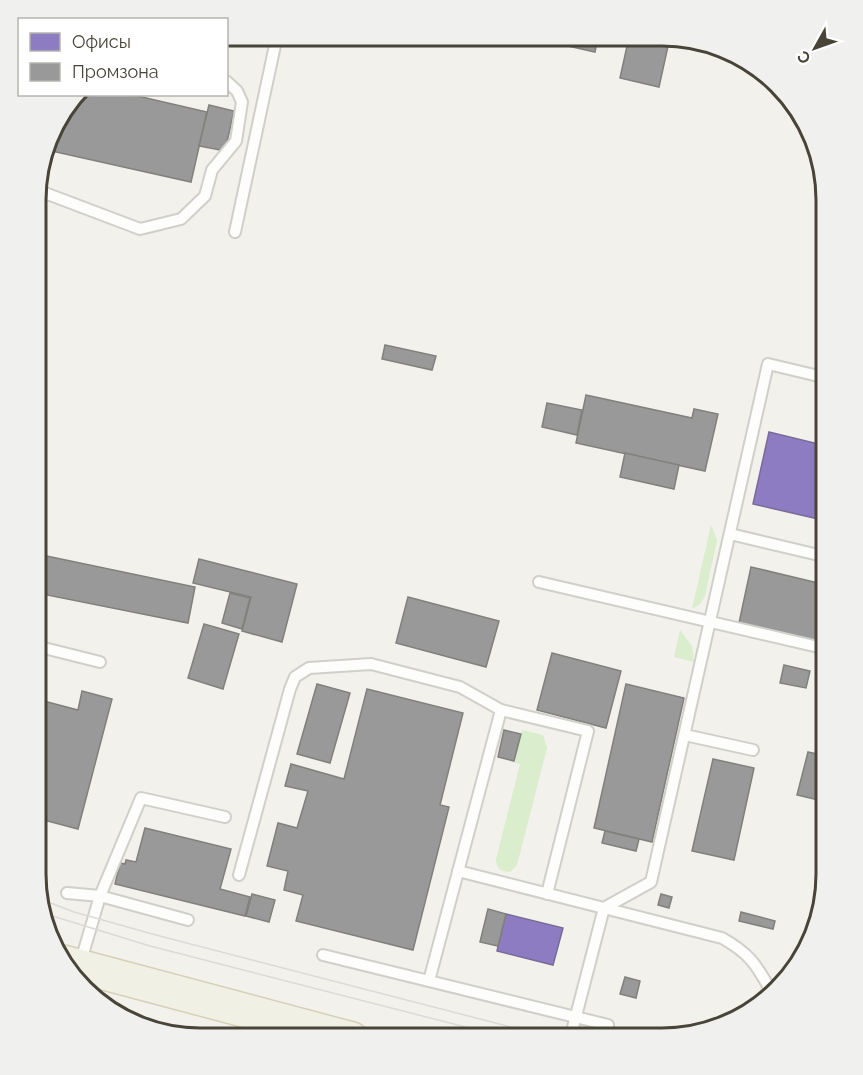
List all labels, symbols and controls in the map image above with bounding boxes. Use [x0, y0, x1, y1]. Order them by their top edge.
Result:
legend [18, 18, 228, 96]
north arrow [785, 18, 845, 78]
text: Офисы [72, 31, 131, 52]
text: С [793, 47, 815, 68]
text: Промзона [72, 61, 159, 82]

